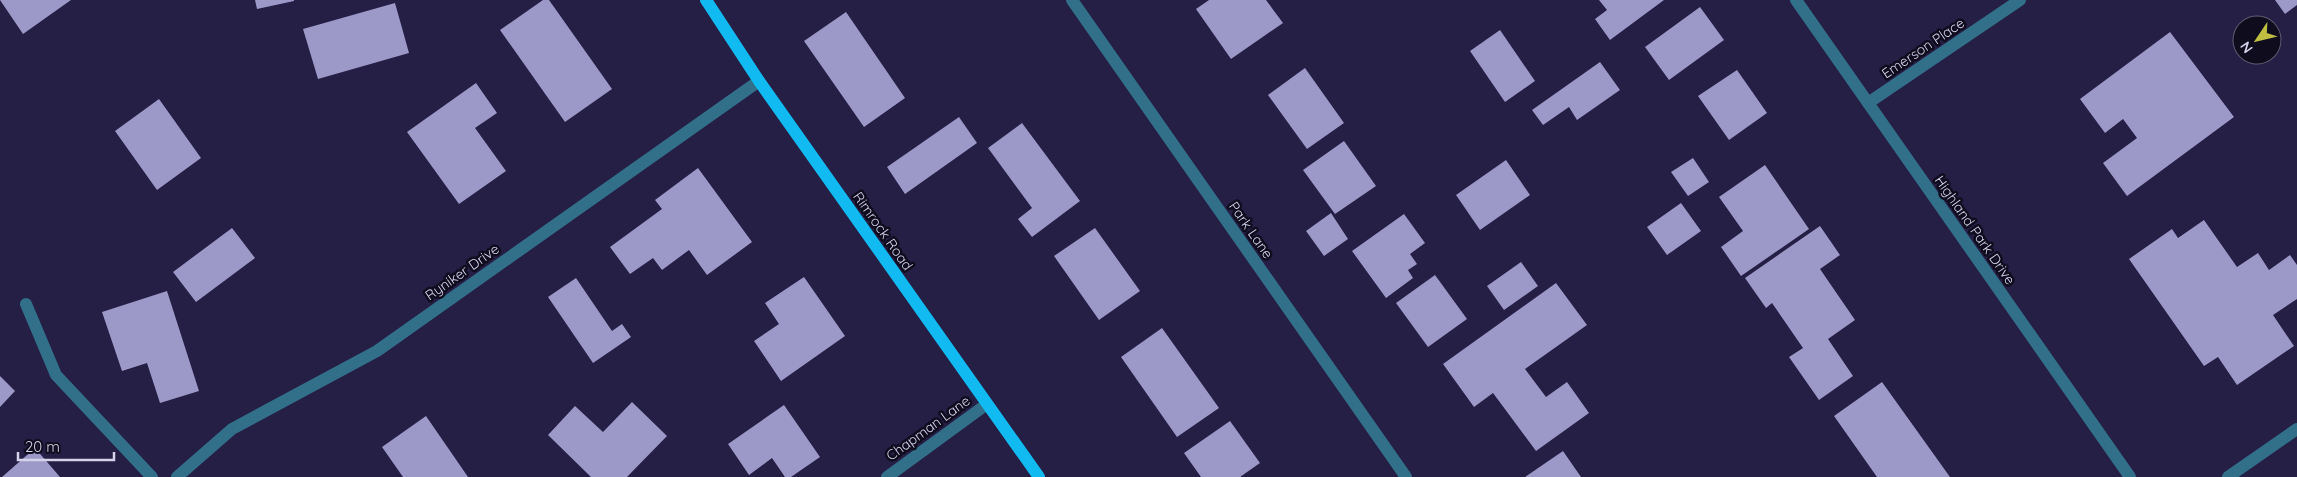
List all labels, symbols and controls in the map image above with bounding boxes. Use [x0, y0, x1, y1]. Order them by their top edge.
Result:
street label: Emerson Place [1878, 14, 1968, 82]
north arrow [2232, 15, 2282, 65]
text: N [2236, 38, 2257, 57]
street label: Highland Park Drive [1931, 172, 2019, 288]
street label: Rimrock Road [849, 188, 917, 274]
street label: Park Lane [1225, 198, 1277, 262]
street label: Ryniker Drive [421, 240, 503, 304]
street label: Chapman Lane [883, 392, 973, 464]
scale bar [18, 430, 114, 462]
text: 20 m [25, 437, 60, 456]

